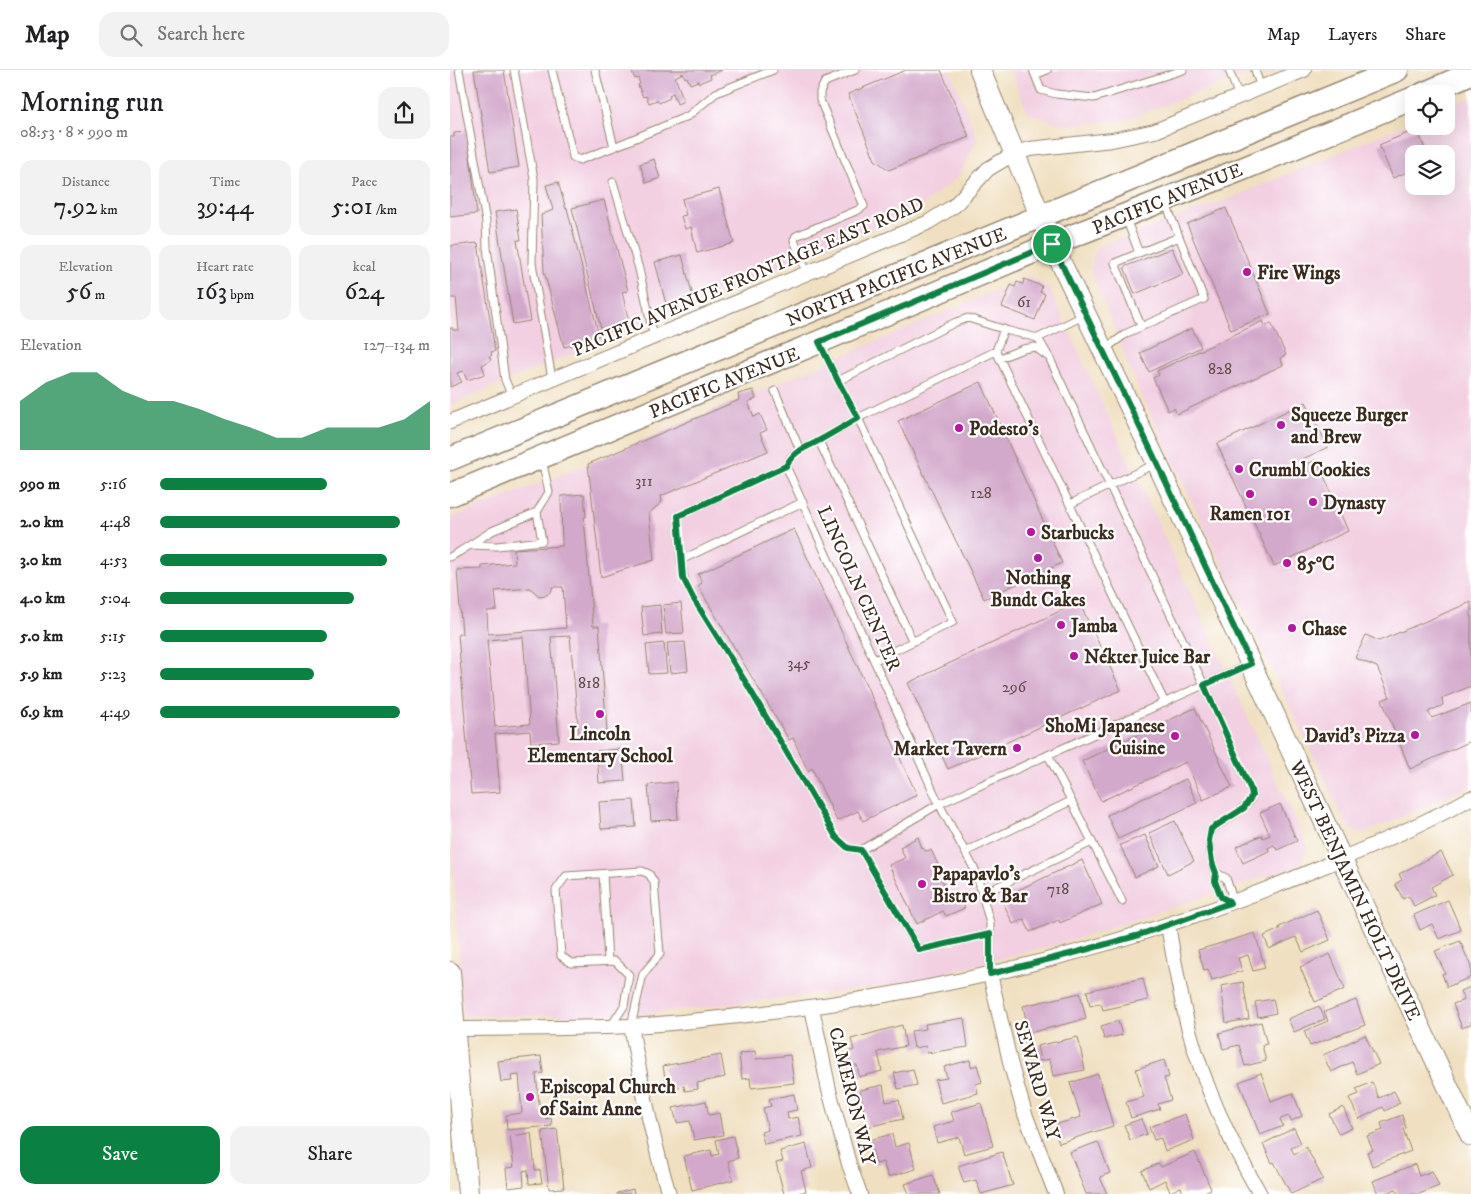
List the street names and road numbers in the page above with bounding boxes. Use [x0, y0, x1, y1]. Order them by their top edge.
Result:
street label: PACIFIC AVENUE [1089, 159, 1246, 240]
street label: PACIFIC AVENUE FRONTAGE EAST ROAD [569, 193, 928, 362]
street label: NORTH PACIFIC AVENUE [783, 223, 1010, 332]
street label: PACIFIC AVENUE [646, 343, 803, 424]
street label: LINCOLN CENTER [812, 502, 906, 675]
street label: WEST BENJAMIN HOLT DRIVE [1284, 756, 1425, 1024]
street label: SEWARD WAY [1008, 1018, 1065, 1144]
street label: CAMERON WAY [823, 1025, 880, 1169]

